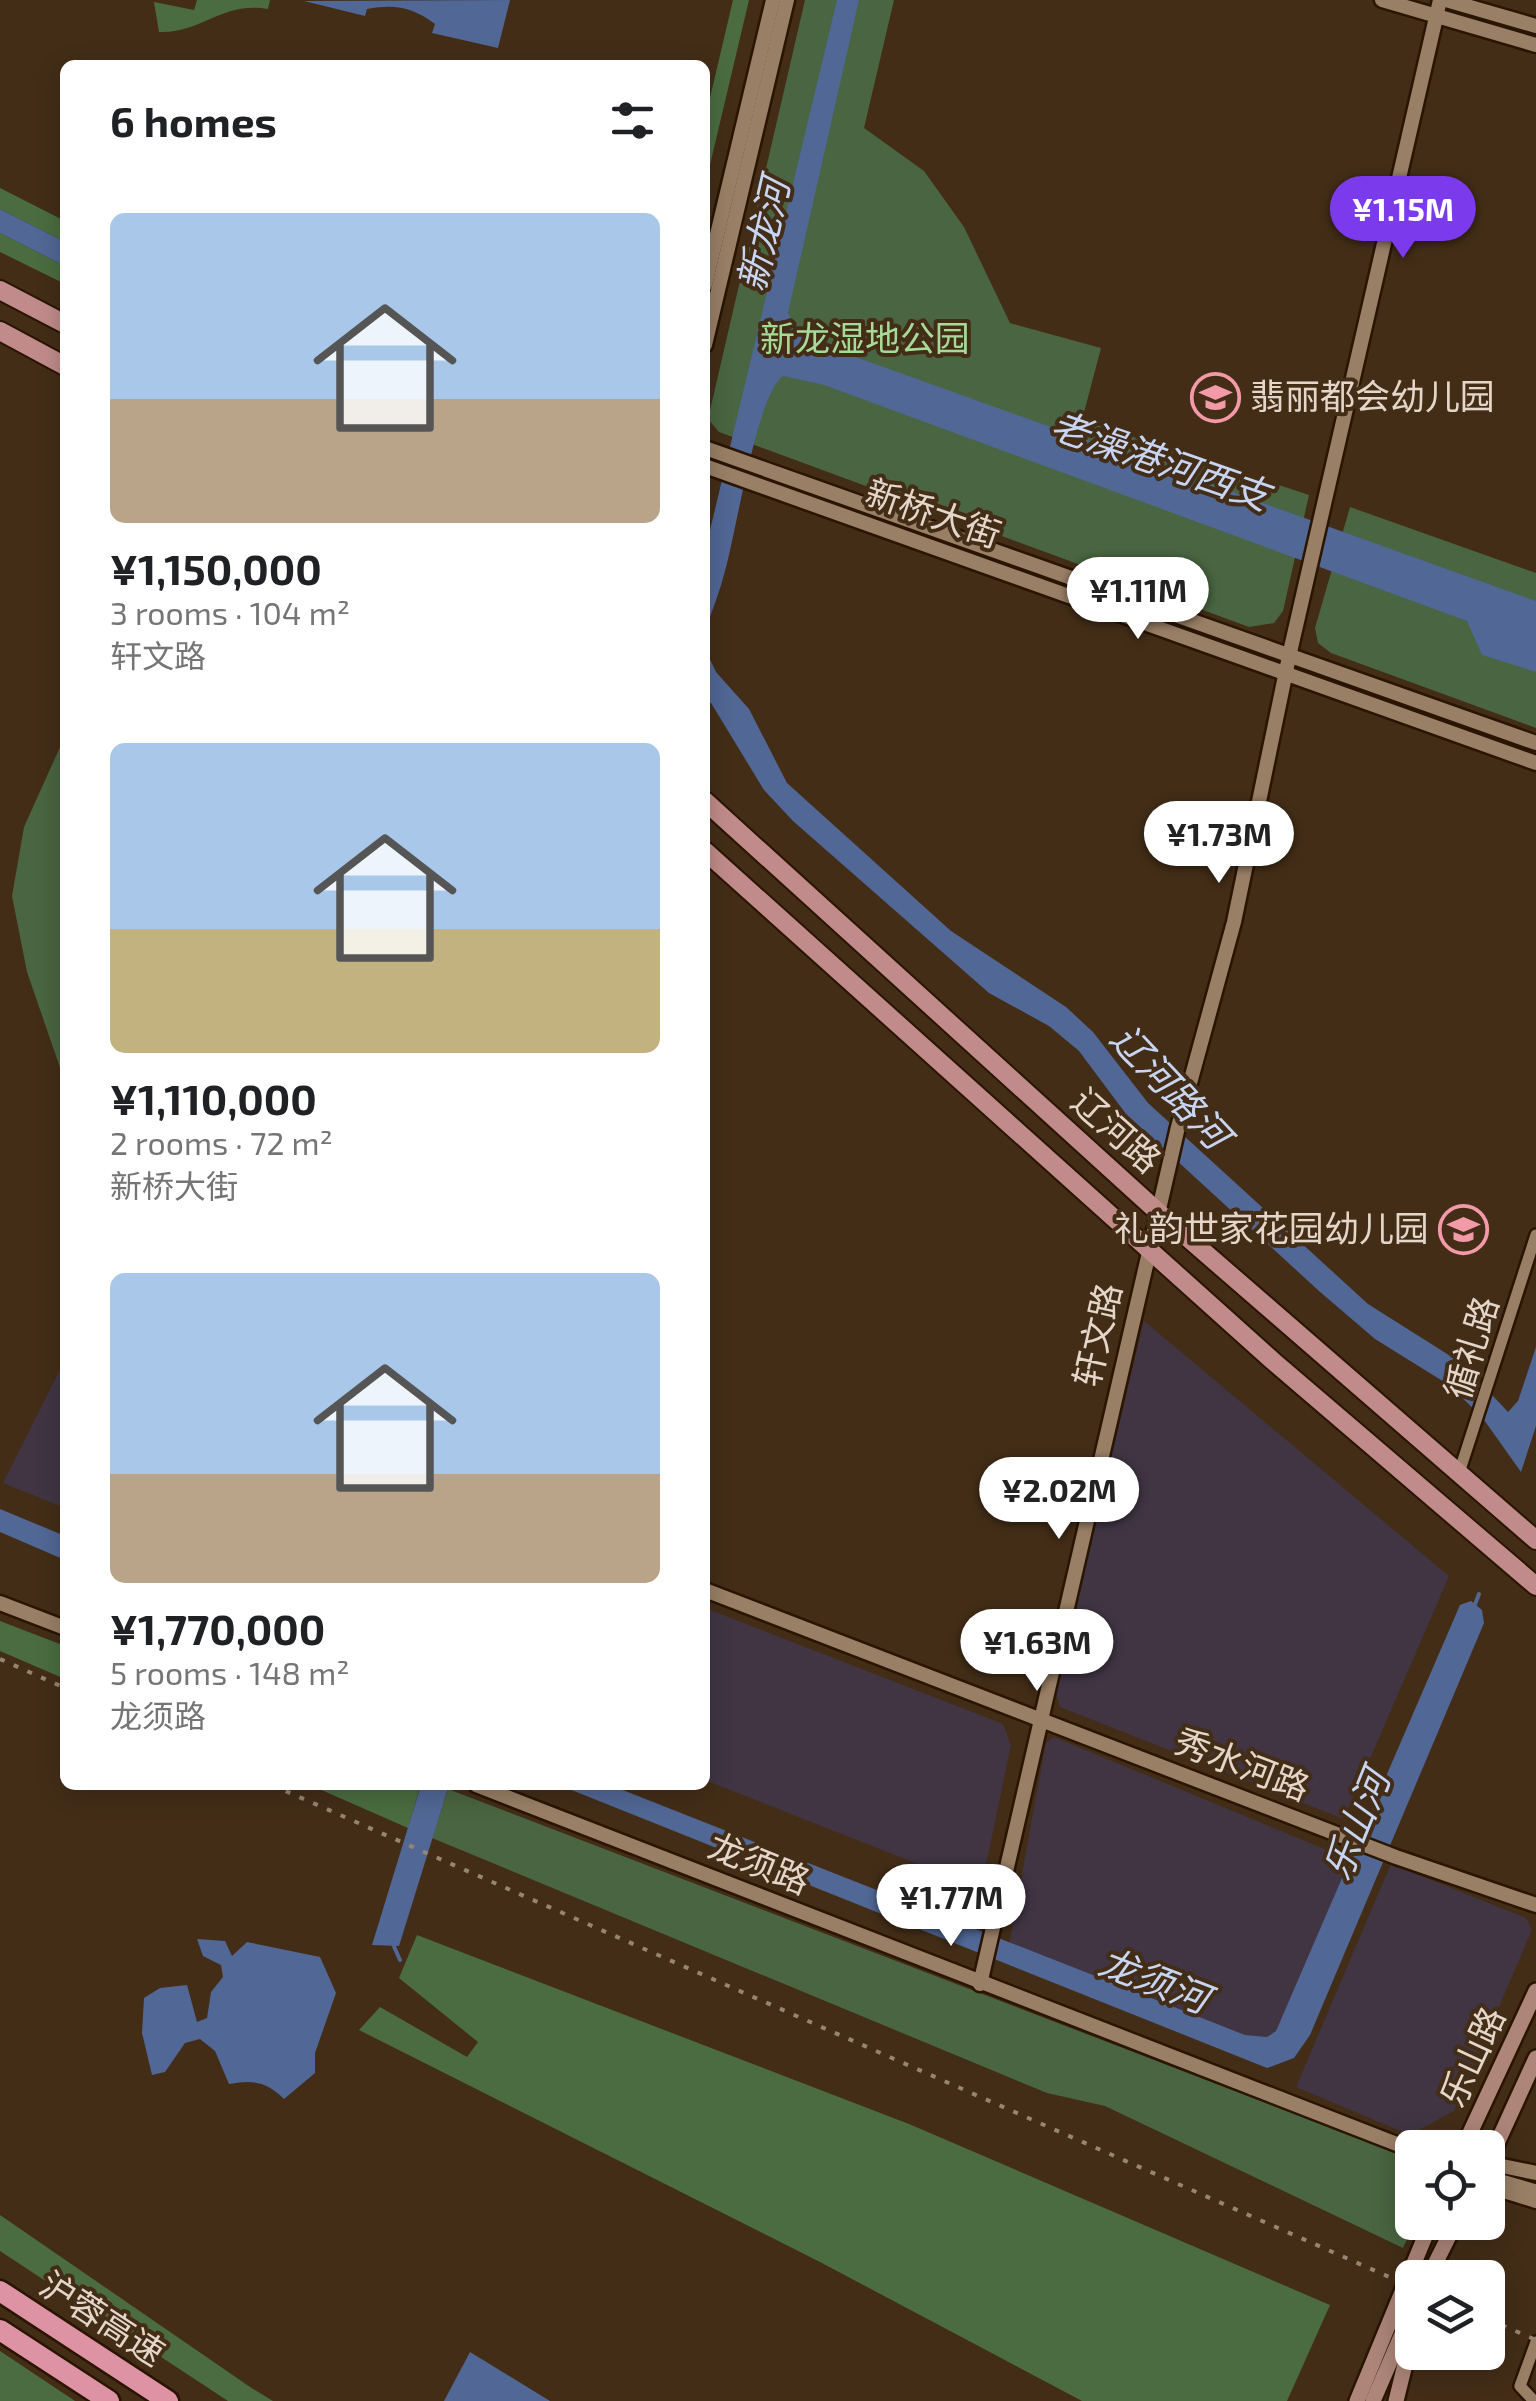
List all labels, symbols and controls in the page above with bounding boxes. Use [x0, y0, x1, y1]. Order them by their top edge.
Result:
icon: filters [605, 93, 660, 148]
text: 6 homes [110, 95, 277, 145]
water label: 新龙河 [727, 167, 799, 295]
pin: ¥1.15M [1322, 176, 1484, 261]
text: ¥1.15M [1352, 189, 1454, 227]
icon: home [295, 278, 475, 458]
park label: 新龙湿地公园 [760, 316, 970, 358]
school or university icon: 翡丽都会幼儿园 [1189, 371, 1241, 423]
place label: 翡丽都会幼儿园 [1250, 374, 1495, 416]
water label: 老澡港河西支 [1045, 400, 1280, 519]
street label: 新桥大街 [861, 469, 1007, 555]
text: ¥1,150,000 [110, 543, 322, 593]
pin: ¥1.11M [1057, 557, 1219, 642]
text: ¥1.11M [1089, 570, 1187, 608]
text: 3 rooms · 104 m² [110, 593, 350, 631]
text: 轩文路 [110, 636, 206, 674]
pin: ¥1.73M [1138, 801, 1300, 886]
icon: home [295, 808, 475, 988]
text: ¥1.73M [1166, 814, 1272, 852]
water label: 辽河路河 [1101, 1016, 1239, 1158]
text: ¥1,110,000 [110, 1073, 317, 1123]
street label: 辽河路 [1063, 1080, 1169, 1182]
text: 2 rooms · 72 m² [110, 1123, 333, 1161]
text: 新桥大街 [110, 1166, 238, 1204]
school or university icon: 礼韵世家花园幼儿园 [1438, 1203, 1490, 1255]
place label: 礼韵世家花园幼儿园 [1114, 1206, 1429, 1248]
street label: 轩文路 [1064, 1279, 1128, 1390]
street label: 循礼路 [1435, 1291, 1506, 1404]
icon: home [295, 1338, 475, 1518]
pin: ¥2.02M [978, 1457, 1140, 1542]
text: ¥2.02M [1001, 1470, 1117, 1508]
text: ¥1,770,000 [110, 1603, 325, 1653]
pin: ¥1.63M [956, 1609, 1118, 1694]
text: ¥1.63M [982, 1622, 1092, 1660]
text: 5 rooms · 148 m² [110, 1653, 349, 1691]
text: 龙须路 [110, 1696, 206, 1734]
street label: 秀水河路 [1170, 1718, 1316, 1808]
water label: 乐山河 [1312, 1756, 1400, 1886]
street label: 龙须路 [703, 1823, 816, 1901]
pin: ¥1.77M [870, 1864, 1032, 1949]
text: ¥1.77M [899, 1877, 1003, 1915]
water label: 龙须河 [1093, 1937, 1223, 2024]
street label: 乐山路 [1430, 2000, 1512, 2113]
map controls [1395, 2130, 1505, 2370]
button: locate [1395, 2130, 1505, 2240]
button: layers [1395, 2260, 1505, 2370]
street label: 沪蓉高速 [33, 2262, 173, 2373]

